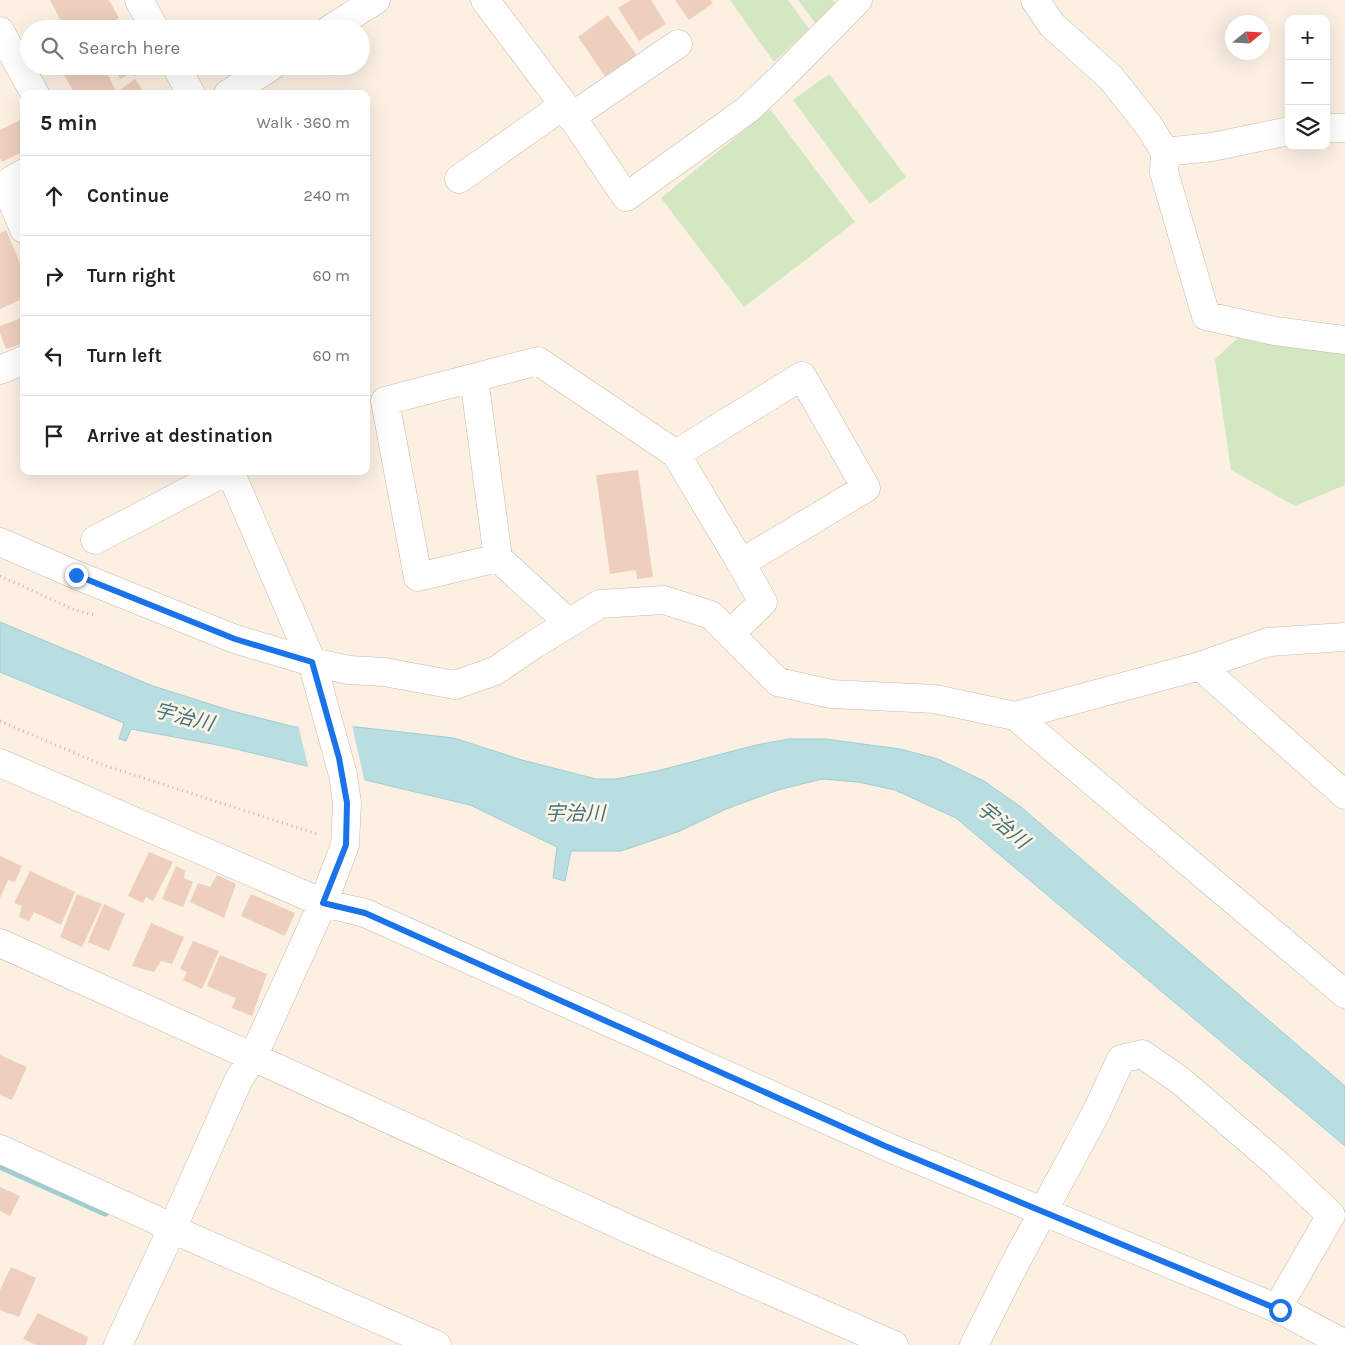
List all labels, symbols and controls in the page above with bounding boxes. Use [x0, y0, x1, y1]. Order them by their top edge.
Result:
north arrow [1225, 15, 1270, 60]
map controls [1285, 15, 1330, 150]
button: + [1285, 15, 1330, 60]
search box [20, 20, 370, 75]
icon: search [38, 34, 66, 62]
text: Search here [78, 37, 180, 59]
button: − [1285, 60, 1330, 105]
button: layers [1285, 105, 1330, 150]
text: 5 min [40, 111, 97, 135]
text: Walk · 360 m [257, 113, 350, 132]
icon: ahead [40, 182, 68, 210]
text: Continue [87, 185, 169, 207]
text: 240 m [304, 186, 350, 205]
icon: right [40, 262, 68, 290]
text: Turn right [87, 265, 176, 287]
text: 60 m [313, 266, 350, 285]
icon: left [40, 342, 68, 370]
text: Turn left [87, 345, 162, 367]
text: 60 m [313, 346, 350, 365]
icon: arrive [40, 422, 68, 450]
text: Arrive at destination [87, 425, 273, 447]
route end [65, 564, 88, 587]
water label: 宇治川 [152, 699, 218, 736]
water label: 宇治川 [973, 797, 1035, 854]
water label: 宇治川 [545, 802, 607, 825]
route start [1269, 1299, 1292, 1322]

